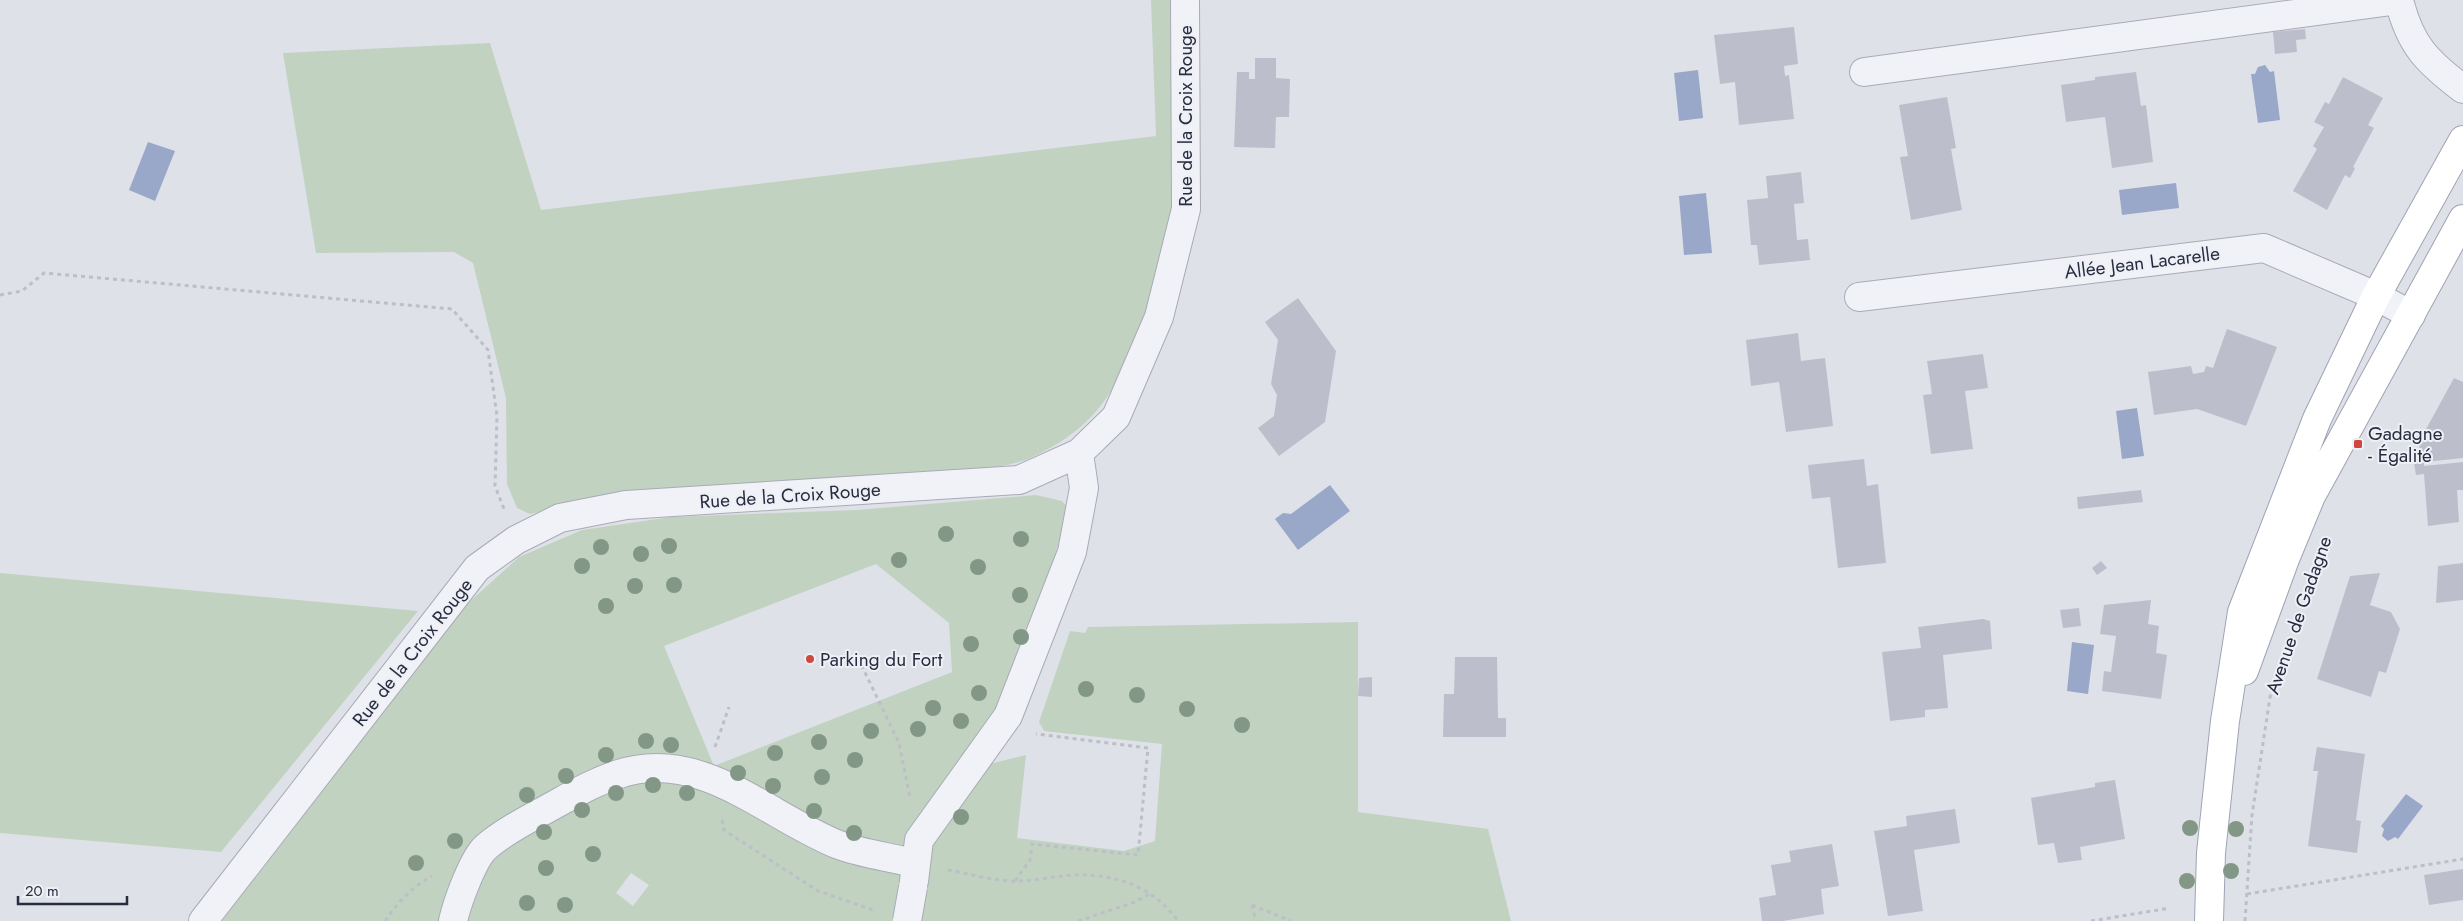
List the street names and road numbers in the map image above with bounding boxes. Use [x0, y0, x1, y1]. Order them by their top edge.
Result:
street label: Rue de la Croix Rouge [1172, 25, 1199, 207]
street label: Allée Jean Lacarelle [2063, 240, 2221, 285]
street label: Rue de la Croix Rouge [699, 476, 882, 515]
street label: Avenue de Gadagne [2259, 532, 2338, 698]
street label: Rue de la Croix Rouge [346, 572, 479, 732]

